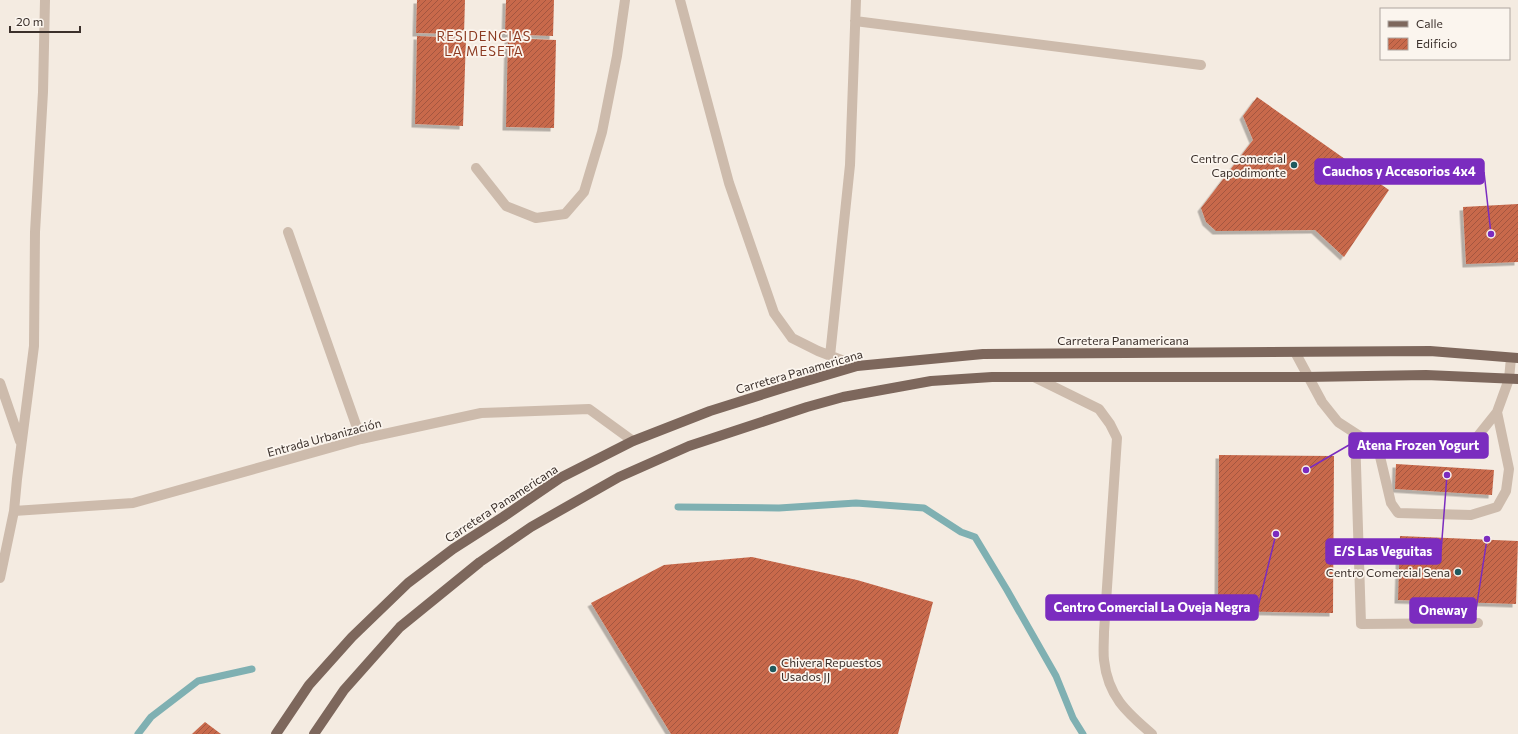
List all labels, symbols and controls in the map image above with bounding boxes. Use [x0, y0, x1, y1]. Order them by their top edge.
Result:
scale bar [10, 8, 80, 34]
legend [1380, 8, 1510, 60]
text: 20 m [16, 14, 43, 28]
text: Calle [1416, 16, 1443, 30]
district label: RESIDENCIAS LA MESETA [437, 28, 531, 59]
text: Edificio [1416, 36, 1457, 50]
place label: Centro Comercial Capodimonte [1190, 151, 1286, 179]
callout: Cauchos y Accesorios 4x4 [1315, 159, 1484, 184]
marker: Centro Comercial Capodimonte [1289, 160, 1299, 170]
text: Cauchos y Accesorios 4x4 [1322, 163, 1476, 179]
street label: Carretera Panamericana [1057, 333, 1189, 347]
street label: Carretera Panamericana [734, 346, 864, 396]
street label: Entrada Urbanización [265, 415, 383, 459]
callout: Atena Frozen Yogurt [1349, 433, 1488, 458]
text: Atena Frozen Yogurt [1357, 437, 1480, 453]
street label: Carretera Panamericana [442, 461, 560, 545]
callout: E/S Las Veguitas [1326, 539, 1441, 564]
text: E/S Las Veguitas [1334, 543, 1432, 559]
place label: Centro Comercial Sena [1326, 565, 1450, 579]
marker: Centro Comercial Sena [1453, 567, 1463, 577]
callout: Centro Comercial La Oveja Negra [1046, 595, 1258, 620]
callout: Oneway [1410, 598, 1476, 623]
text: Centro Comercial La Oveja Negra [1054, 599, 1251, 615]
text: Oneway [1418, 602, 1468, 618]
place label: Chivera Repuestos Usados JJ [781, 655, 882, 684]
marker: Chivera Repuestos Usados JJ [768, 664, 778, 674]

